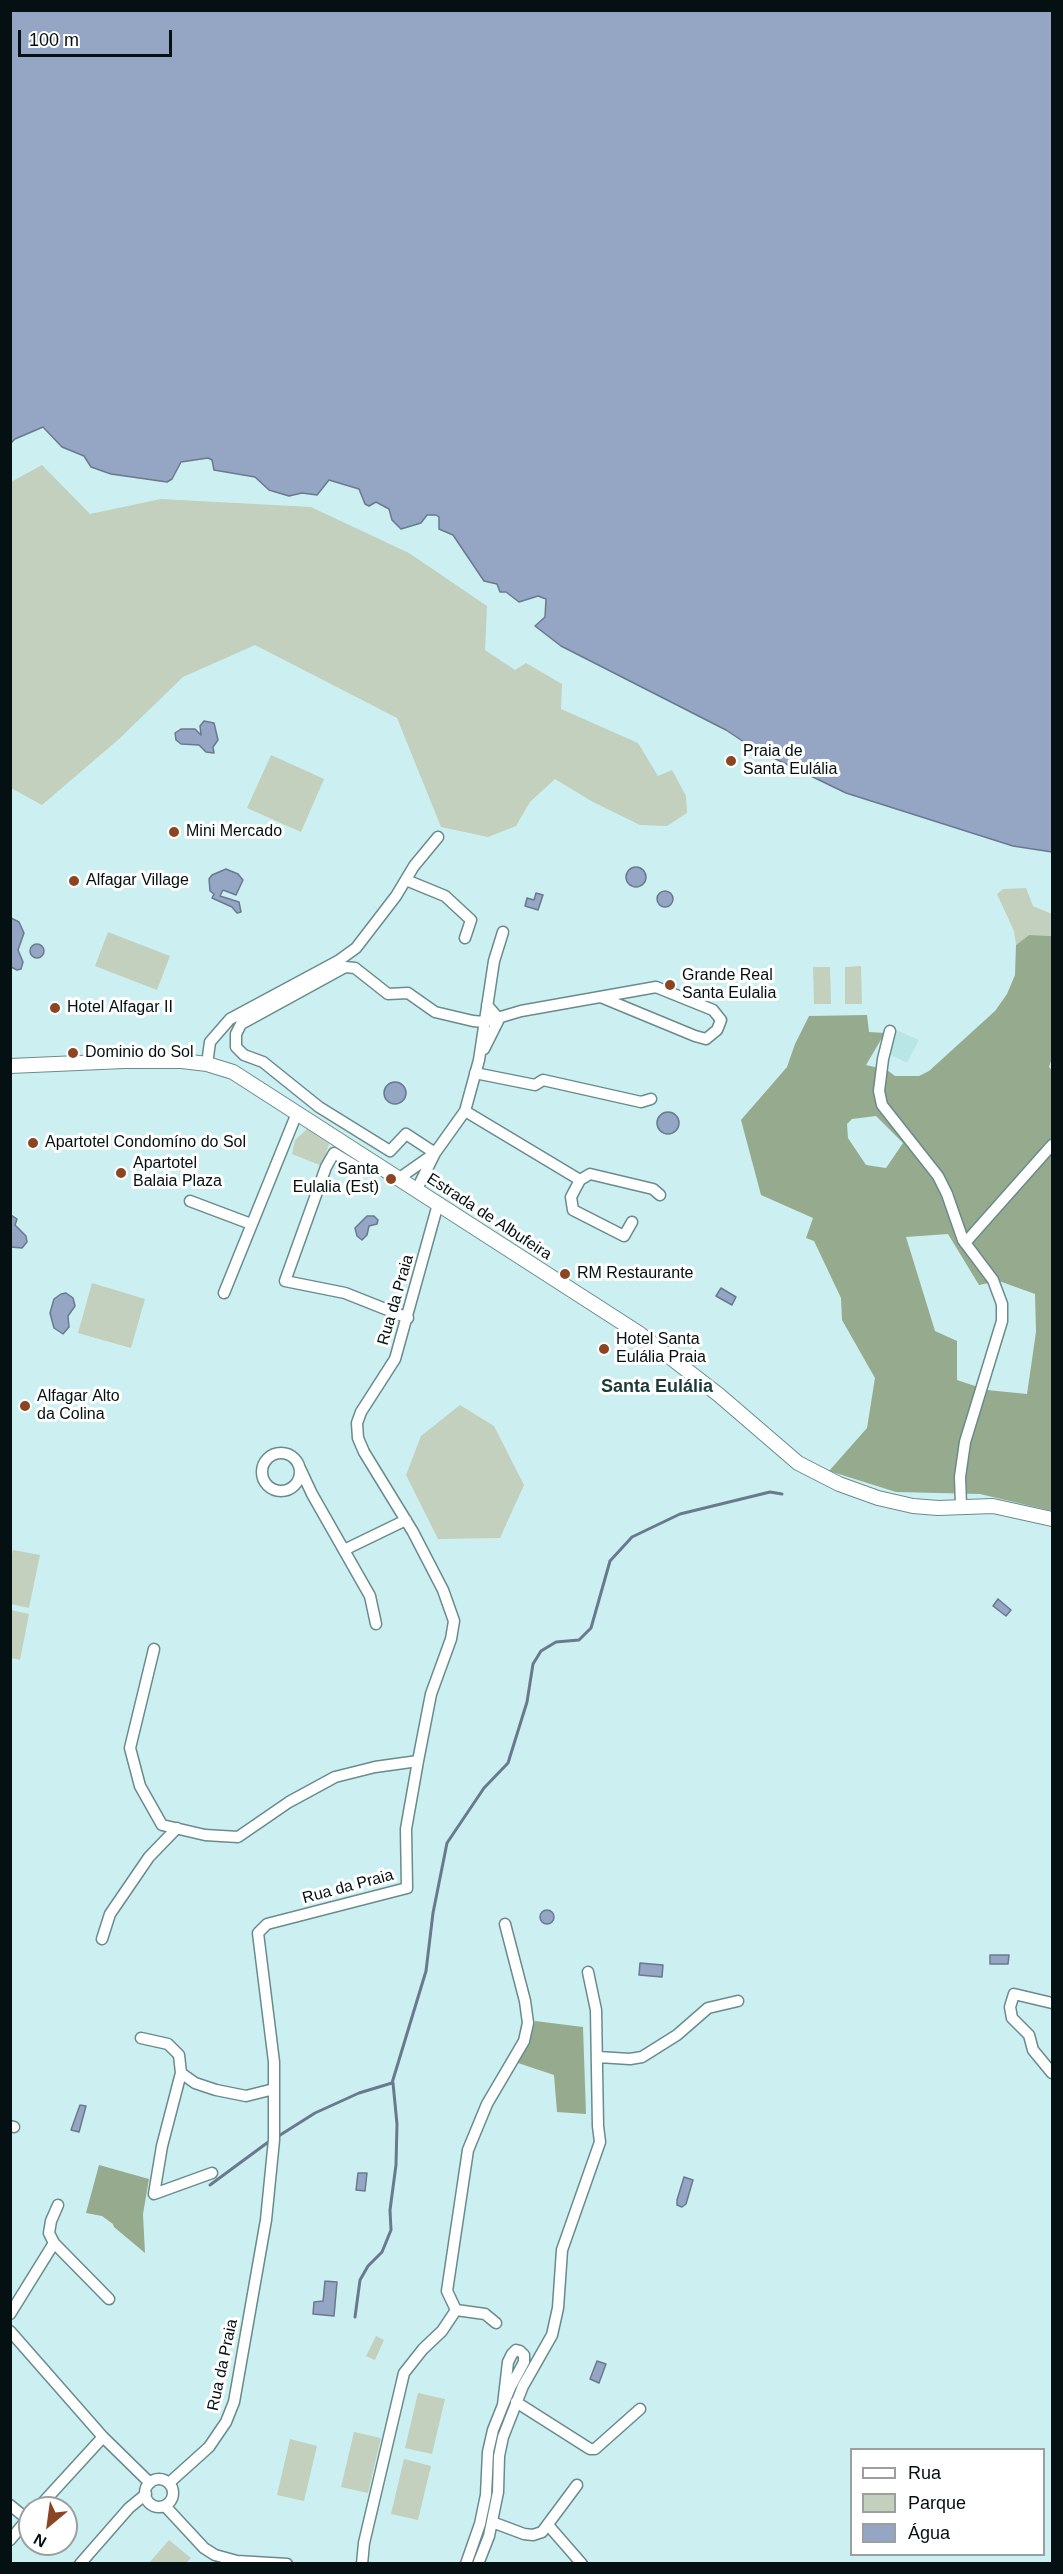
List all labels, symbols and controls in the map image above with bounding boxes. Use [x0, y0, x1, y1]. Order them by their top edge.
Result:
scale bar [21, 18, 176, 56]
text: 100 m [29, 30, 79, 50]
place label: Praia de Santa Eulália [743, 742, 837, 780]
marker: Praia de Santa Eulália [724, 754, 738, 768]
place label: Mini Mercado [186, 822, 282, 842]
marker: Mini Mercado [167, 825, 181, 839]
place label: Alfagar Village [86, 871, 189, 891]
marker: Alfagar Village [67, 874, 81, 888]
place label: Grande Real Santa Eulalia [682, 966, 776, 1004]
marker: Grande Real Santa Eulalia [663, 978, 677, 992]
place label: Hotel Alfagar II [67, 998, 173, 1018]
marker: Hotel Alfagar II [48, 1001, 62, 1015]
place label: Dominio do Sol [85, 1043, 194, 1063]
marker: Dominio do Sol [66, 1046, 80, 1060]
place label: Apartotel Condomíno do Sol [45, 1133, 246, 1153]
marker: Apartotel Condomíno do Sol [26, 1136, 40, 1150]
place label: Apartotel Balaia Plaza [133, 1154, 222, 1192]
place label: Santa Eulalia (Est) [293, 1160, 379, 1198]
marker: Apartotel Balaia Plaza [114, 1166, 128, 1180]
street label: Estrada de Albufeira [423, 1169, 555, 1265]
marker: Santa Eulalia (Est) [384, 1172, 398, 1186]
street label: Rua da Praia [374, 1252, 418, 1348]
place label: RM Restaurante [577, 1264, 693, 1284]
marker: RM Restaurante [558, 1267, 572, 1281]
place label: Hotel Santa Eulália Praia [616, 1330, 706, 1368]
marker: Hotel Santa Eulália Praia [597, 1342, 611, 1356]
district label: Santa Eulália [601, 1376, 713, 1398]
place label: Alfagar Alto da Colina [37, 1387, 120, 1425]
marker: Alfagar Alto da Colina [18, 1399, 32, 1413]
street label: Rua da Praia [300, 1866, 396, 1908]
street label: Rua da Praia [204, 2317, 242, 2413]
legend [850, 2448, 1045, 2556]
text: Rua [908, 2463, 941, 2483]
text: Parque [908, 2493, 966, 2513]
north arrow [18, 2496, 78, 2556]
text: Água [908, 2523, 950, 2543]
text: N [31, 2530, 49, 2551]

